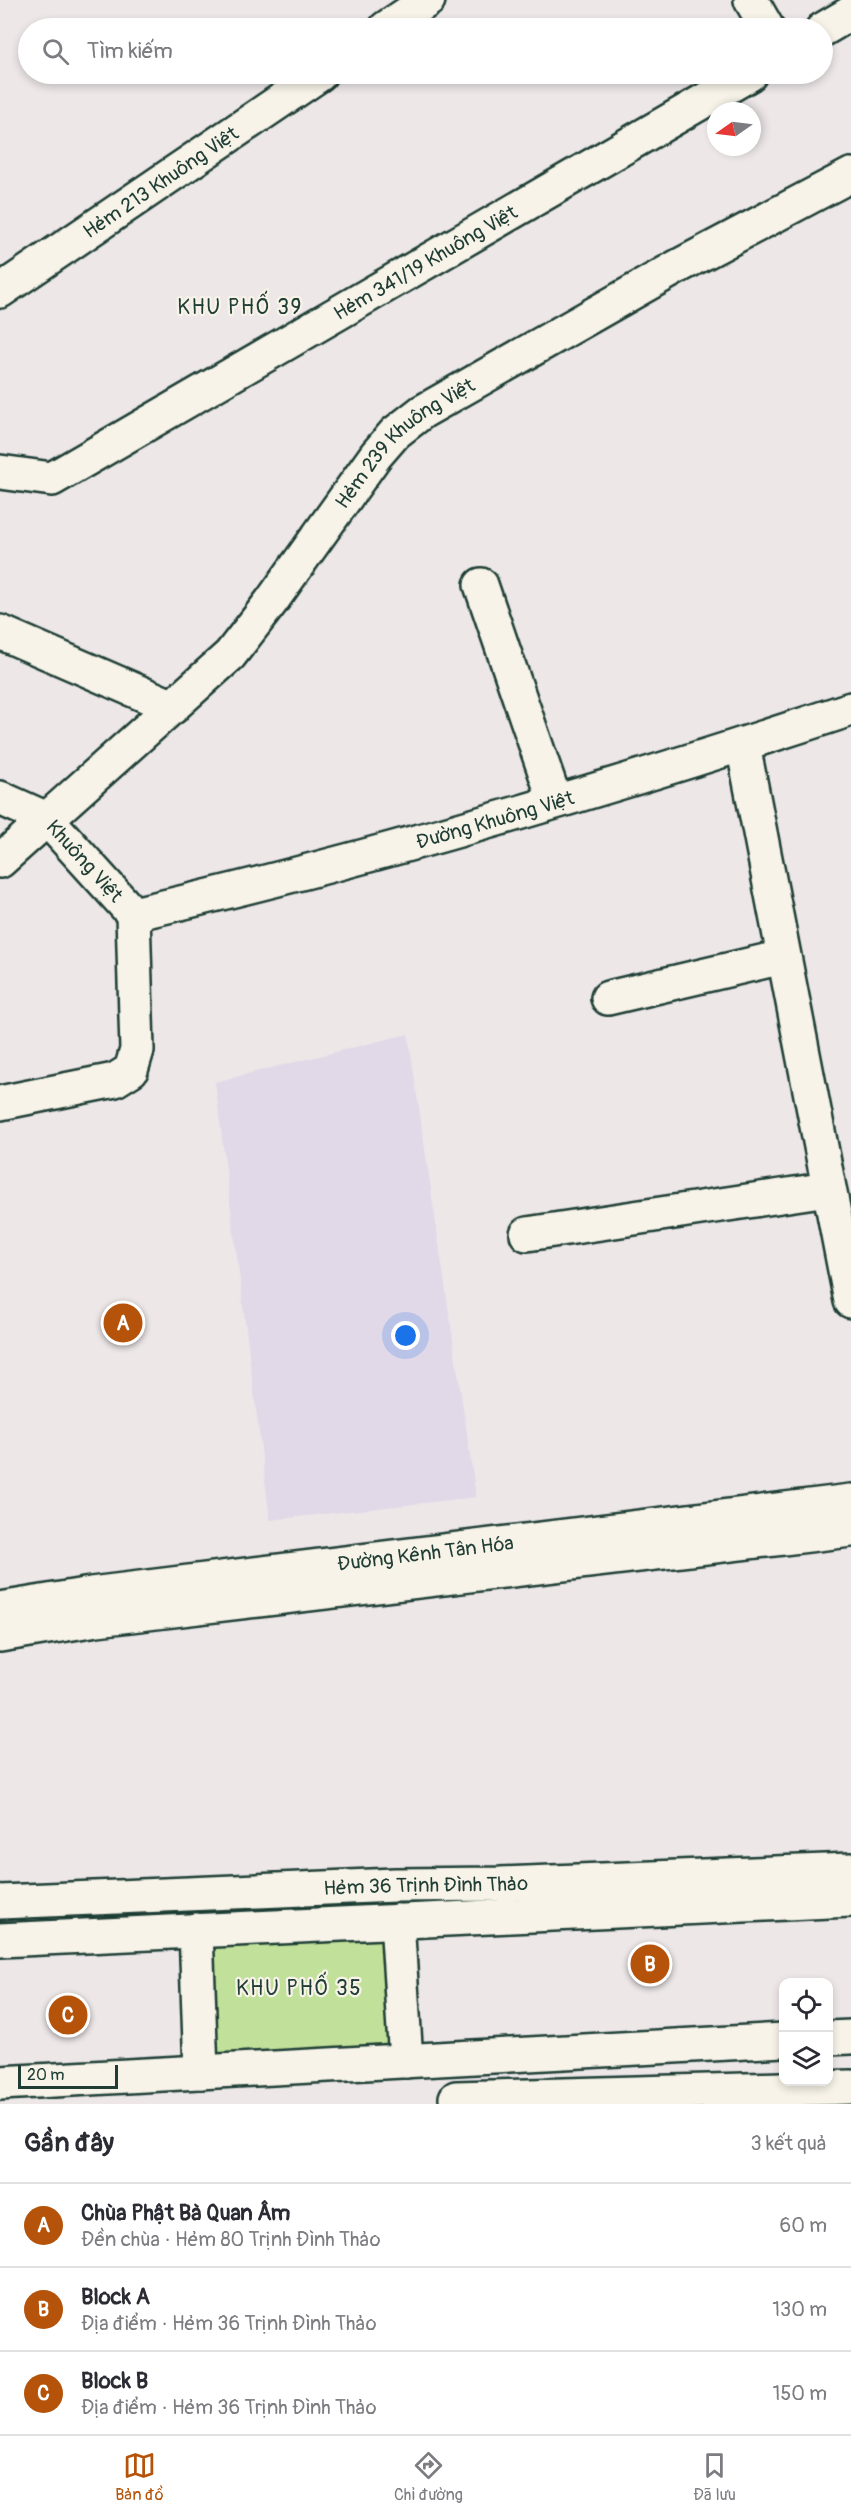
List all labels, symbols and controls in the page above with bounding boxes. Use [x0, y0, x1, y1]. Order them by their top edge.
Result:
search box [18, 18, 833, 84]
icon: search [39, 35, 72, 68]
text: Tìm kiếm [87, 37, 173, 65]
north arrow [707, 102, 761, 156]
street label: Hẻm 213 Khuông Việt [78, 120, 244, 244]
street label: Hẻm 341/19 Khuông Việt [329, 199, 523, 326]
district label: KHU PHỐ 39 [177, 290, 303, 321]
street label: Hẻm 239 Khuông Việt [330, 372, 480, 513]
street label: Đường Khuông Việt [413, 785, 578, 855]
street label: Khuông Việt [41, 815, 129, 908]
pin: A [104, 1300, 142, 1346]
your location [391, 1321, 420, 1350]
street label: Đường Kênh Tân Hóa [336, 1530, 515, 1577]
street label: Hẻm 36 Trịnh Đình Thảo [323, 1871, 529, 1901]
pin: B [630, 1942, 670, 1986]
district label: KHU PHỐ 35 [236, 1971, 362, 2002]
map controls [779, 1978, 833, 2086]
button: locate [779, 1978, 833, 2032]
pin: C [48, 1992, 88, 2038]
button: layers [779, 2032, 833, 2086]
scale bar [18, 2062, 118, 2090]
text: 20 m [27, 2065, 65, 2085]
text: Gần đây [24, 2127, 114, 2159]
text: 3 kết quả [750, 2131, 827, 2156]
text: Chùa Phật Bà Quan Âm [81, 2199, 290, 2227]
text: A [37, 2213, 50, 2238]
text: 60 m [780, 2213, 827, 2238]
text: Đền chùa · Hẻm 80 Trịnh Đình Thảo [81, 2227, 381, 2252]
text: Block A [81, 2283, 150, 2311]
text: B [38, 2297, 49, 2322]
text: 130 m [772, 2297, 827, 2322]
text: Địa điểm · Hẻm 36 Trịnh Đình Thảo [81, 2311, 376, 2336]
text: Block B [81, 2367, 148, 2395]
text: C [37, 2381, 50, 2406]
text: 150 m [773, 2381, 827, 2406]
text: Địa điểm · Hẻm 36 Trịnh Đình Thảo [81, 2395, 376, 2420]
tab: Bản đồ [115, 2449, 163, 2505]
tab: Chỉ đường [394, 2449, 463, 2505]
tab: Đã lưu [693, 2449, 736, 2505]

